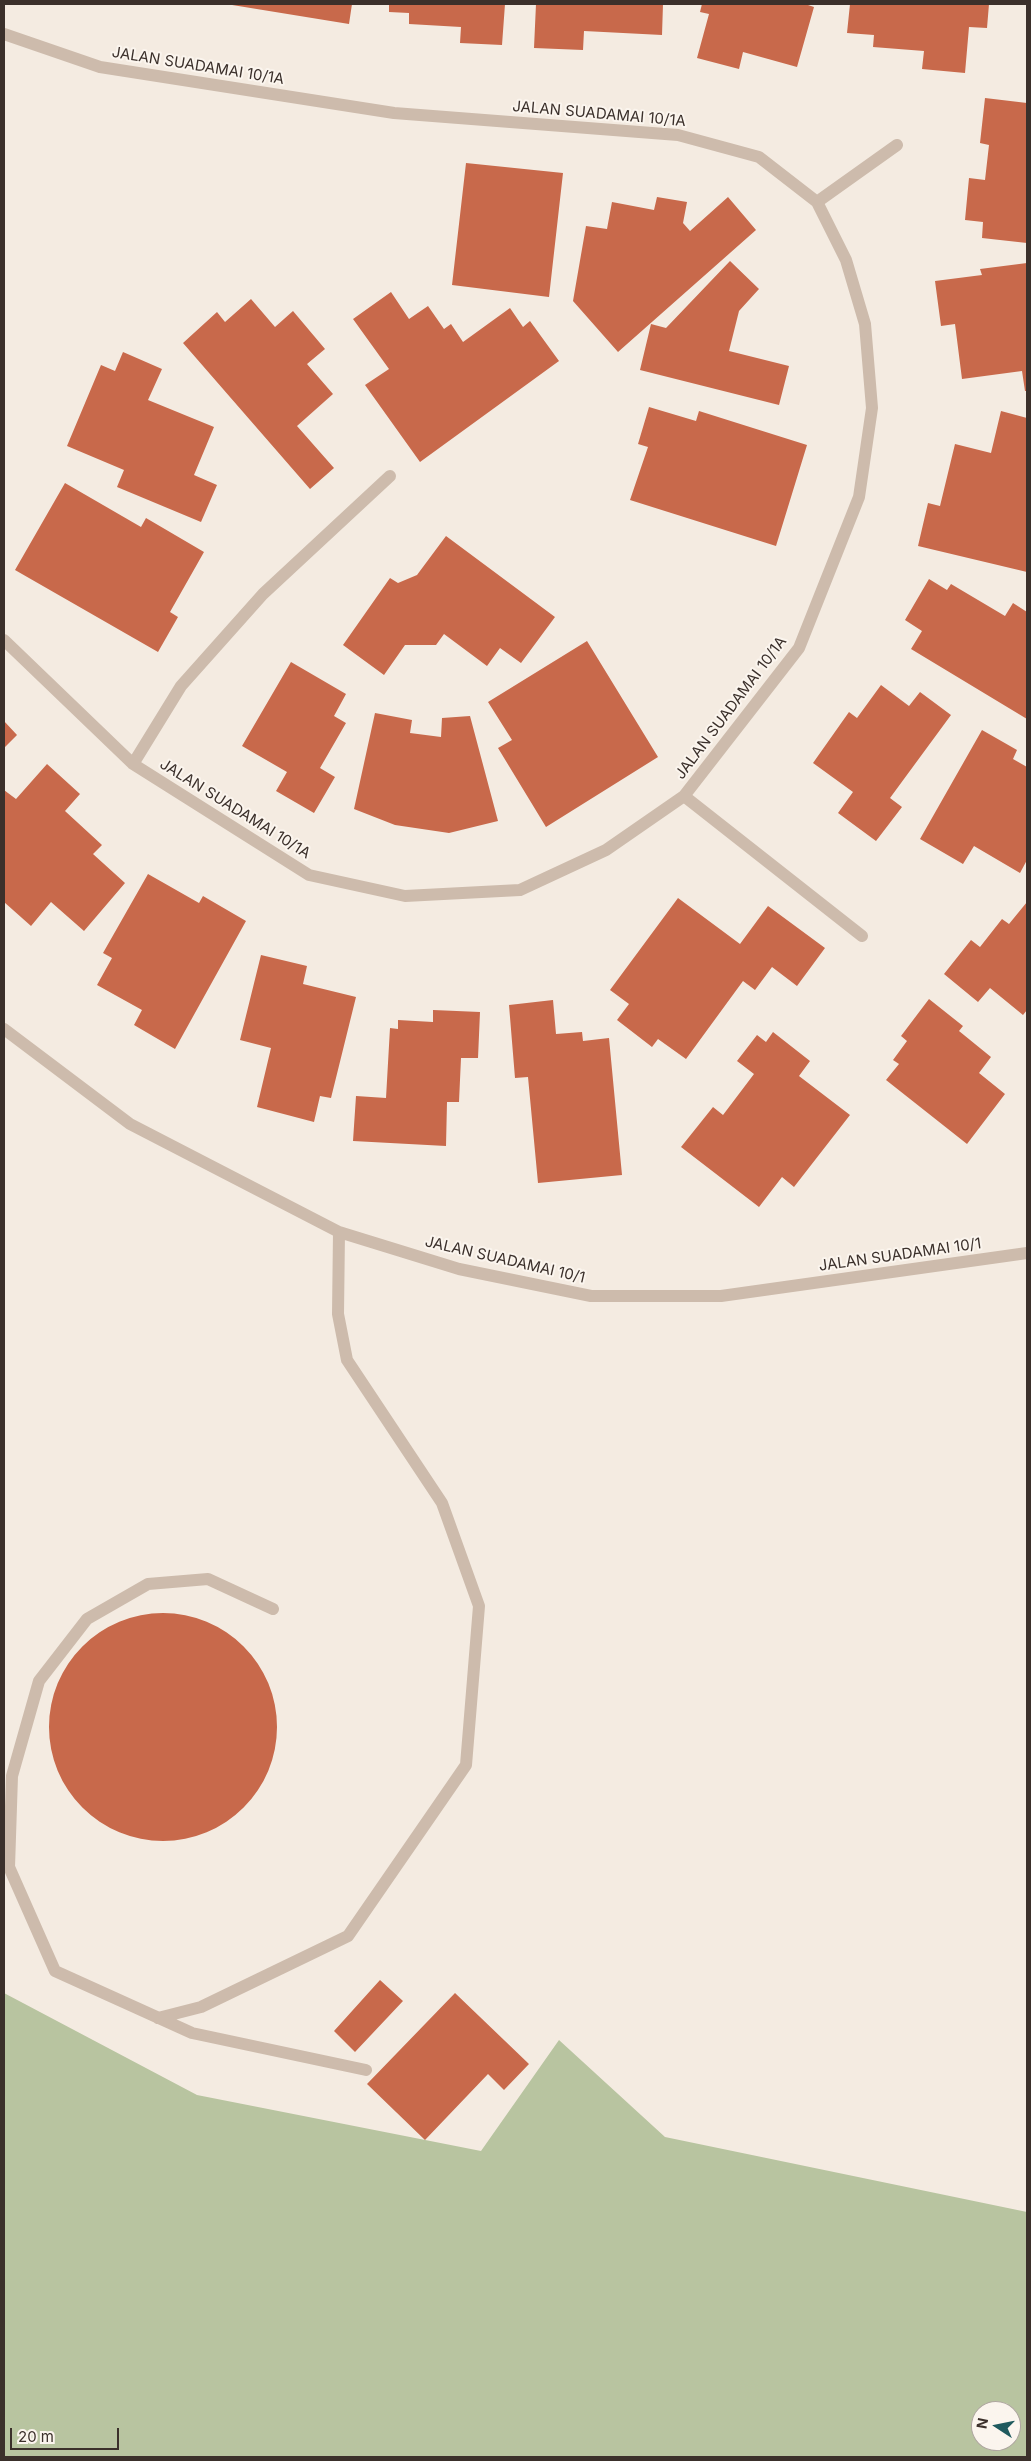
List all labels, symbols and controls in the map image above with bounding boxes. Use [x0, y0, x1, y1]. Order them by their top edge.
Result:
street label: JALAN SUADAMAI 10/1A [111, 43, 285, 89]
street label: JALAN SUADAMAI 10/1A [512, 97, 686, 131]
street label: JALAN SUADAMAI 10/1A [671, 633, 791, 783]
street label: JALAN SUADAMAI 10/1A [156, 755, 314, 863]
street label: JALAN SUADAMAI 10/1 [423, 1233, 587, 1287]
street label: JALAN SUADAMAI 10/1 [818, 1235, 982, 1275]
north arrow [971, 2401, 1021, 2451]
text: N [972, 2416, 991, 2430]
scale bar [12, 2418, 121, 2450]
text: 20 m [18, 2427, 54, 2446]

